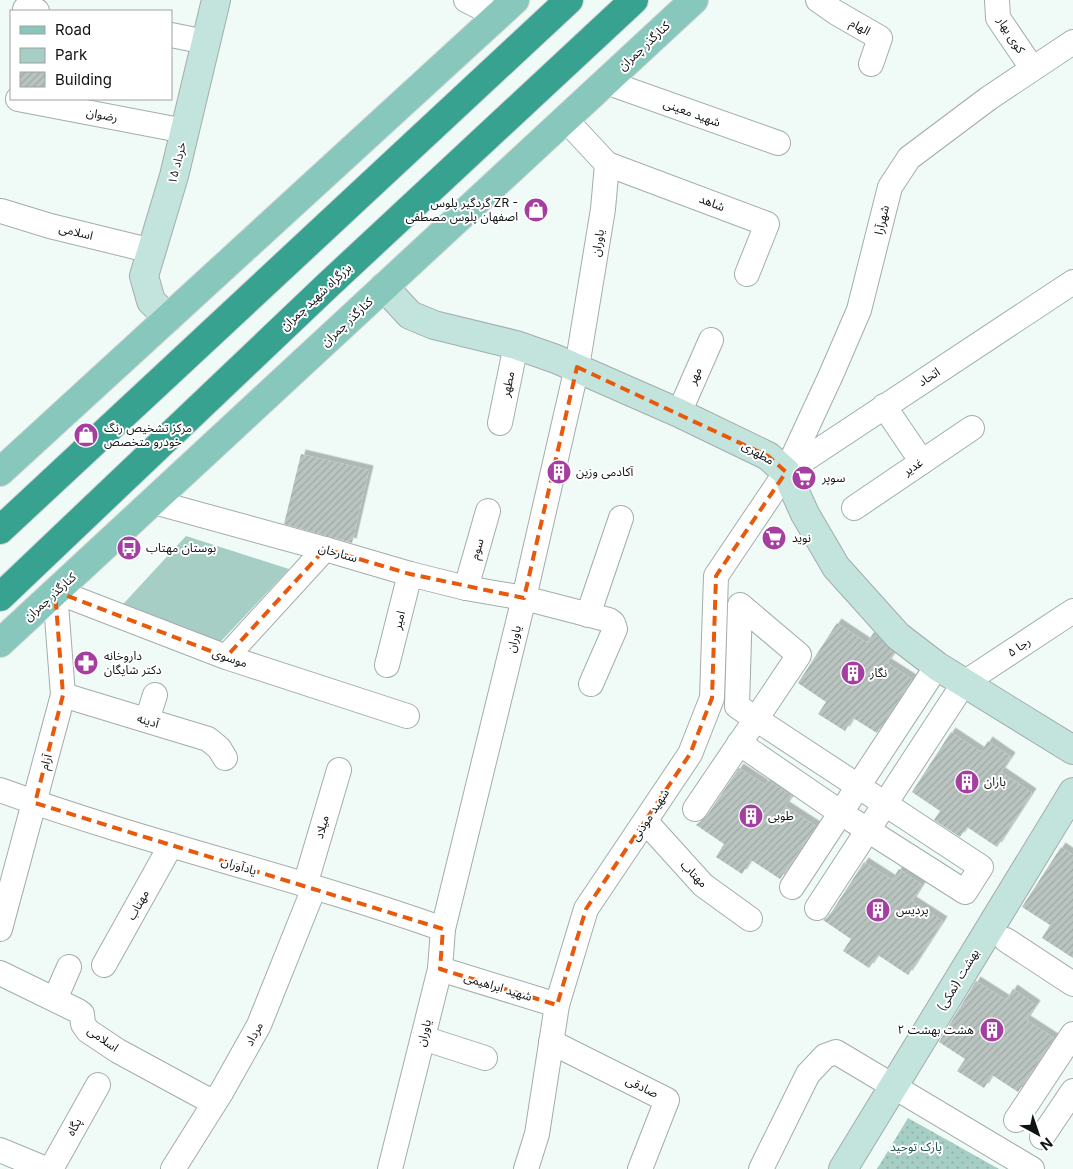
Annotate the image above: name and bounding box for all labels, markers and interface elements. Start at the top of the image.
legend [10,10,172,100]
street label: کوی بهار [994,13,1029,57]
street label: الهام [846,15,873,40]
street label: کنارگذر چمران [615,17,674,74]
text: Road [55,20,91,39]
text: Park [55,45,88,64]
text: Building [55,70,112,89]
street label: شهید معینی [662,95,723,130]
street label: رضوان [85,104,119,125]
street label: ۱۵ خرداد [164,140,189,185]
street label: شاهد [697,191,727,214]
place label: گردگیر پلوس ZR - اصفهان پلوس مصطفی [405,195,518,225]
shop icon: گردگیر پلوس ZR - اصفهان پلوس مصطفی [523,197,549,223]
street label: شهرآرا [871,204,892,236]
street label: اسلامی [58,220,95,243]
street label: یاوران [588,228,607,258]
street label: بزرگراه شهید چمران [277,260,355,334]
street label: کنارگذر چمران [318,293,377,350]
street label: اتحاد [915,364,943,389]
street label: مهر [684,365,705,388]
street label: مطهر [497,370,518,399]
place label: مرکز تشخیص رنگ خودرو متخصص [104,420,192,449]
shop icon: مرکز تشخیص رنگ خودرو متخصص [73,422,99,448]
street label: مطهری [739,437,777,468]
street label: غدیر [899,455,926,479]
building icon: آکادمی وزین [546,459,572,485]
place label: آکادمی وزین [576,464,634,479]
supermarket icon: سوپر [791,465,817,491]
place label: سوپر [821,470,845,486]
supermarket icon: نوید [761,525,787,551]
place label: نوید [792,530,811,545]
bus stop icon: بوستان مهتاب [116,535,142,561]
street label: سوم [466,537,489,562]
place label: بوستان مهتاب [146,540,216,555]
street label: ستارخان [317,540,359,565]
street label: کنارگذر چمران [20,569,80,625]
street label: امیر [389,609,408,632]
street label: یاوران [503,624,524,654]
street label: رجا ۵ [1004,633,1033,660]
street label: موسوی [211,645,250,671]
place label: داروخانه دکتر شایگان [104,648,162,677]
pharmacy icon: داروخانه دکتر شایگان [73,650,99,676]
building icon: نگار [840,660,866,686]
place label: نگار [869,665,887,680]
street label: آدینه [135,710,161,731]
street label: آرام [36,752,57,772]
building icon: باران [954,769,980,795]
place label: باران [984,774,1006,789]
street label: شهید موذنی [627,786,672,844]
building icon: طوبی [738,803,764,829]
place label: طوبی [768,808,794,823]
street label: میلاد [311,813,332,840]
street label: یادآوران [220,853,259,878]
street label: مهتاب [677,857,711,891]
street label: مهتاب [123,887,152,923]
building icon: پردیس [865,897,891,923]
place label: پردیس [896,902,929,918]
street label: بهشت (نمکی) [933,946,982,1014]
street label: شهید ابراهیمی [462,969,534,1004]
building icon: هشت بهشت ۲ [979,1017,1005,1043]
street label: یاوران [413,1018,434,1048]
street label: مرداد [241,1019,266,1048]
place label: هشت بهشت ۲ [898,1022,974,1037]
street label: اسلامی [85,1023,122,1055]
street label: صادقی [624,1072,661,1101]
north arrow [1013,1109,1063,1159]
street label: پگاه [63,1115,85,1139]
text: N [1037,1134,1056,1154]
park label: پارک توحید [890,1139,942,1155]

